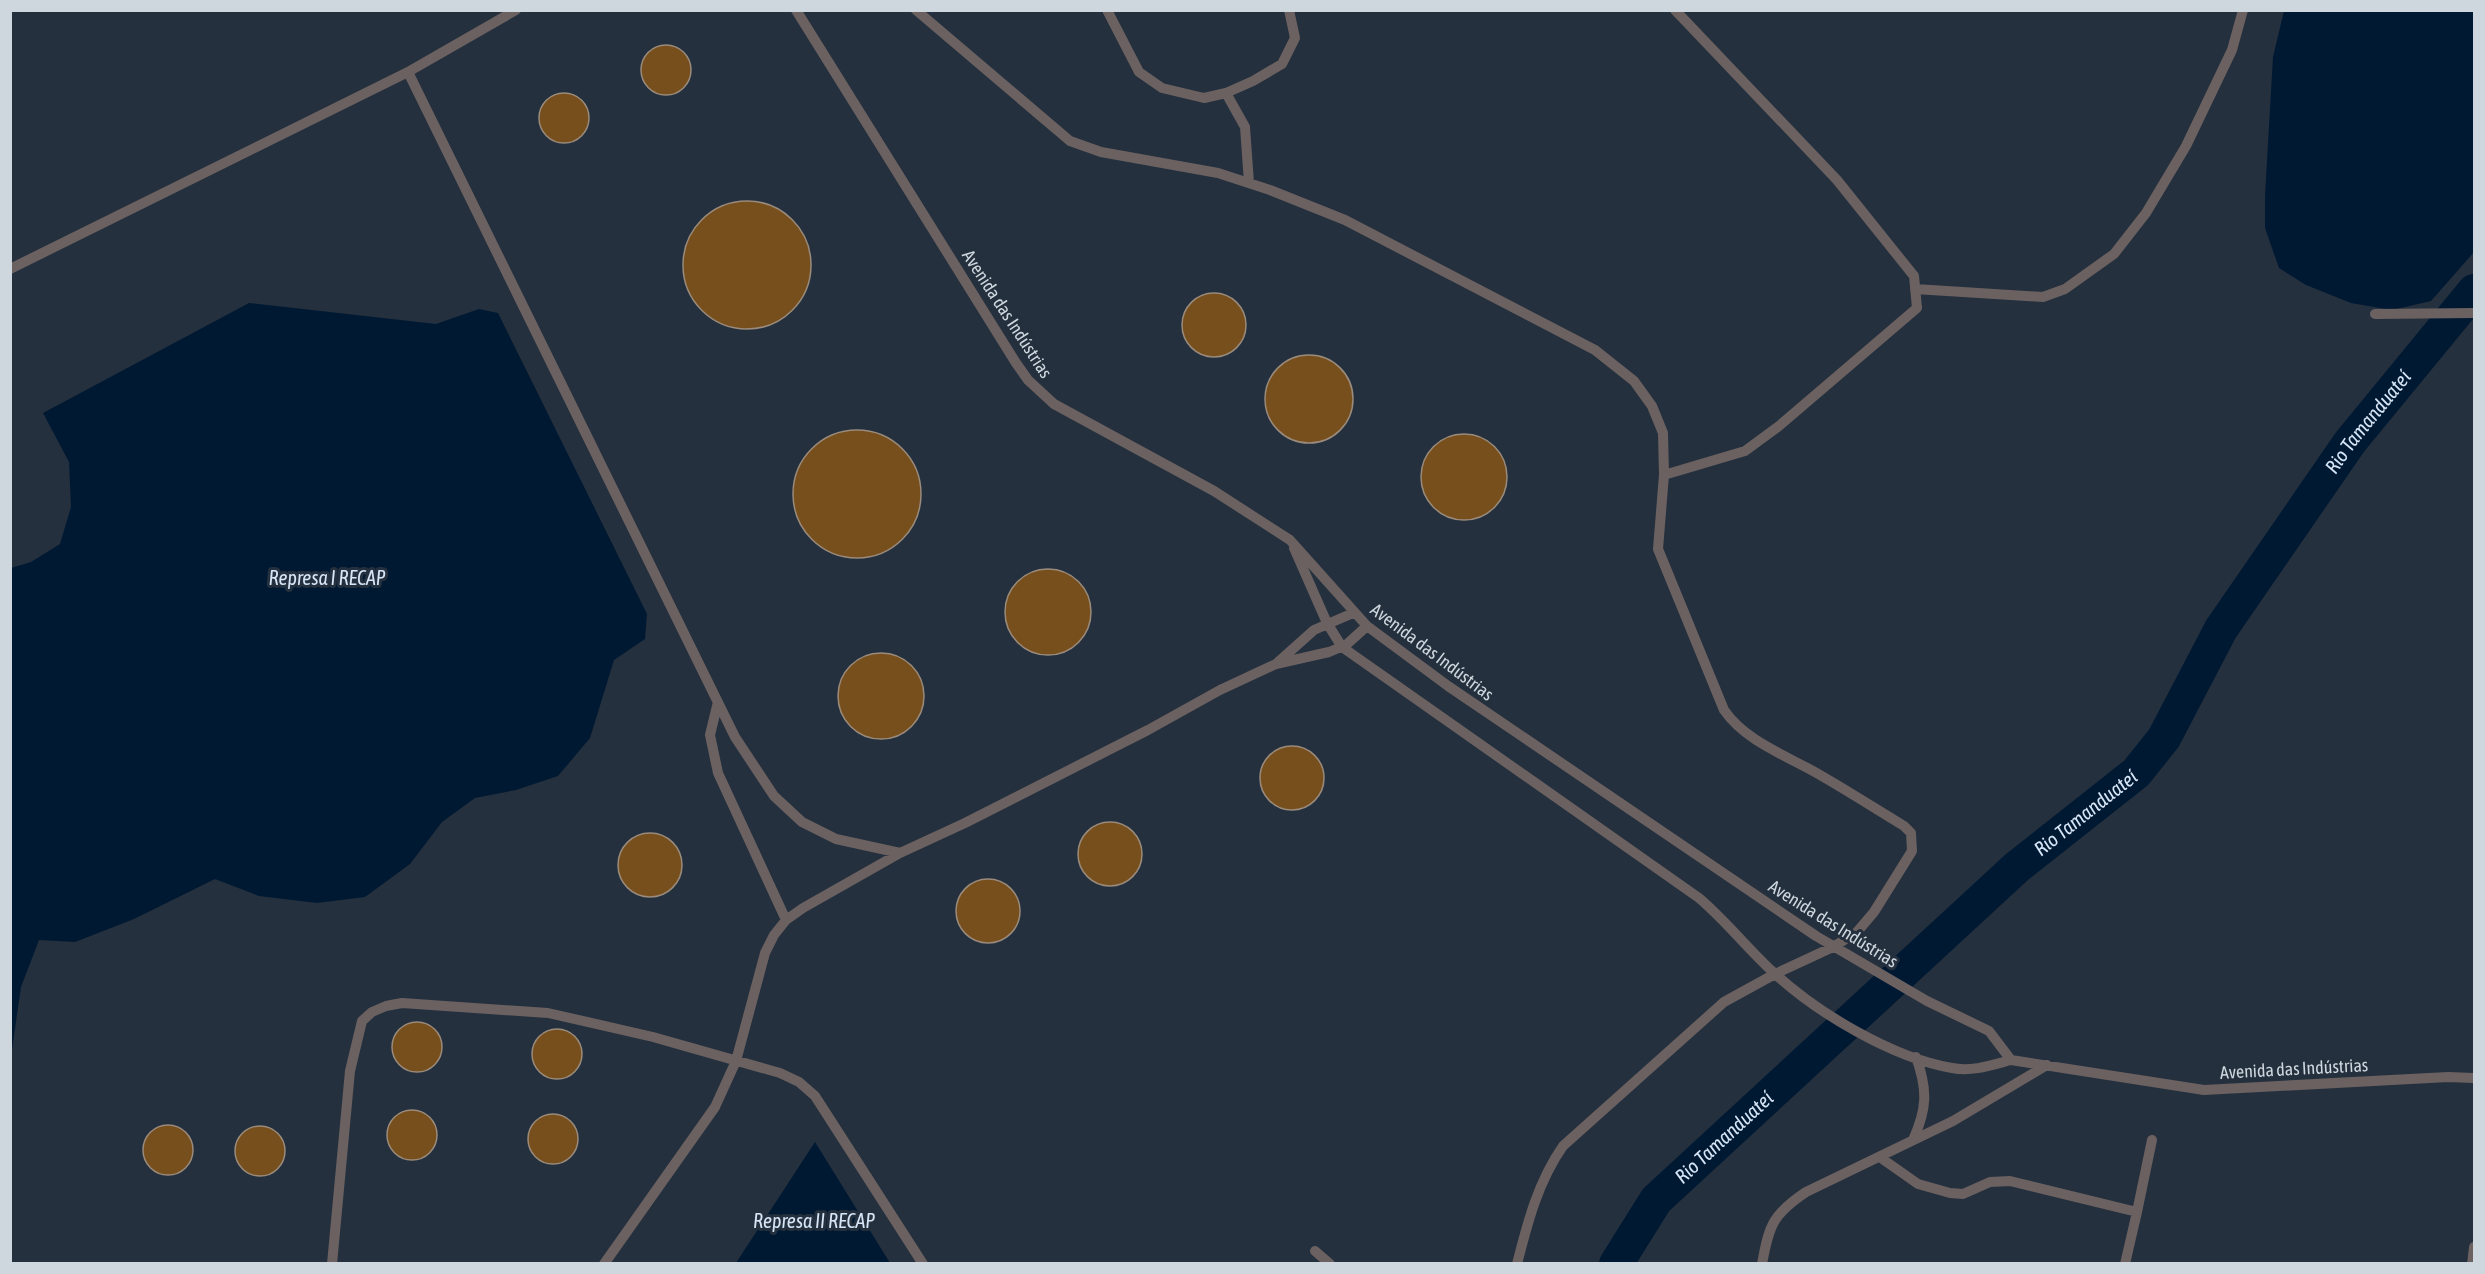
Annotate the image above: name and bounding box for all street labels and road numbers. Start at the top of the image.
street label: Avenida das Indústrias [958,246,1057,382]
street label: Avenida das Indústrias [1367,599,1498,705]
street label: Avenida das Indústrias [1765,875,1902,972]
street label: Avenida das Indústrias [2219,1054,2369,1083]

